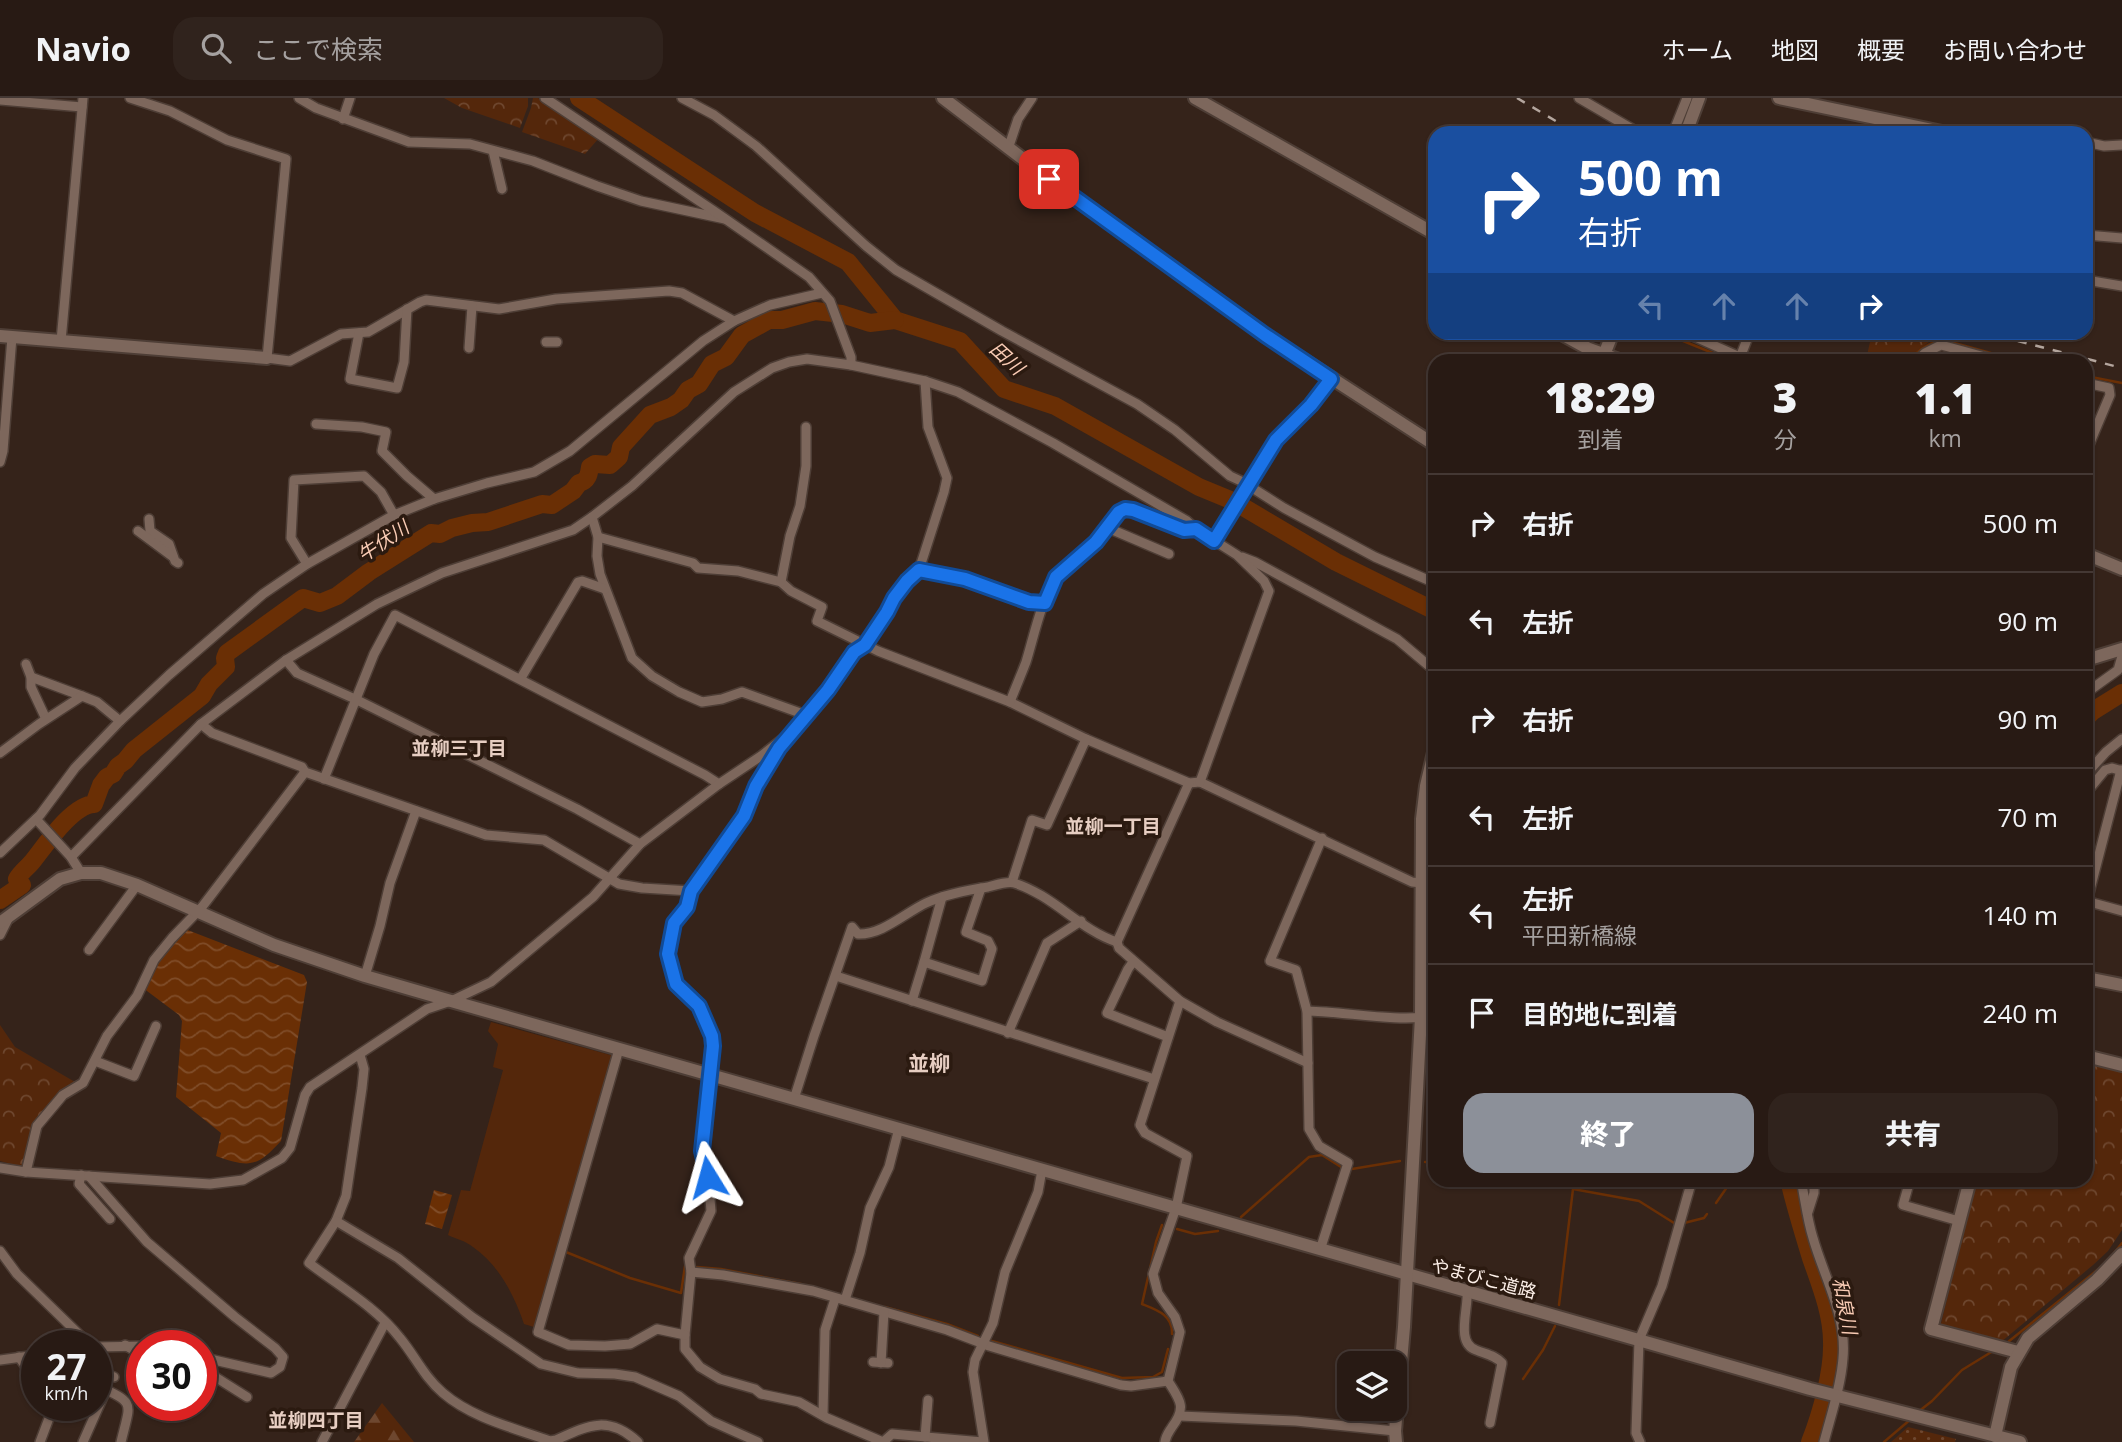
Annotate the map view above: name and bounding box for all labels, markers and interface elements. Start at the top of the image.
search box [173,17,663,80]
text: Navio [35,26,131,71]
icon: search [197,29,235,67]
text: ここで検索 [253,31,383,67]
text: ホーム [1662,33,1733,66]
text: 地図 [1771,33,1819,66]
text: 概要 [1857,33,1905,66]
text: お問い合わせ [1943,33,2087,66]
text: 500 m [1578,144,1723,210]
pin [1019,149,1079,209]
icon: right [1463,154,1554,245]
icon: arrive [1030,160,1068,198]
text: 右折 [1578,210,1642,253]
icon: left [1632,287,1670,325]
icon: ahead [1705,287,1743,325]
icon: ahead [1778,287,1816,325]
icon: right [1851,287,1889,325]
water label: 田川 [984,336,1031,382]
text: 18:29 [1545,368,1656,425]
text: 3 [1773,368,1797,425]
text: 1.1 [1915,369,1976,426]
text: km [1929,422,1962,454]
text: 到着 [1577,423,1623,455]
text: 分 [1774,423,1797,455]
icon: right [1463,504,1501,542]
text: 500 m [1983,505,2058,541]
text: 右折 [1522,506,1574,542]
water label: 牛伏川 [352,513,416,568]
icon: left [1463,602,1501,640]
text: 90 m [1997,603,2058,639]
text: 左折 [1522,604,1574,640]
icon: right [1463,700,1501,738]
text: 90 m [1997,701,2058,737]
text: 右折 [1522,702,1574,738]
district label: 並柳三丁目 [411,735,507,761]
icon: left [1463,798,1501,836]
text: 70 m [1997,799,2058,835]
text: 左折 [1522,800,1574,836]
district label: 並柳一丁目 [1065,813,1161,839]
text: 左折 [1522,881,1574,917]
icon: left [1463,896,1501,934]
text: 140 m [1983,897,2058,933]
text: 平田新橋線 [1522,919,1637,951]
icon: arrive [1463,994,1501,1032]
text: 240 m [1983,995,2058,1031]
text: 目的地に到着 [1522,996,1678,1032]
district label: 並柳 [908,1049,950,1077]
button: 終了 [1463,1093,1754,1173]
button: 共有 [1768,1093,2058,1173]
position arrow [671,1140,745,1214]
street label: やまびこ道路 [1429,1252,1539,1304]
water label: 和泉川 [1827,1276,1864,1338]
speed limit sign: 30 [126,1330,217,1421]
text: 27 [46,1343,87,1390]
map controls [1337,1351,1407,1421]
button: layers [1337,1351,1407,1421]
text: km/h [45,1381,88,1405]
district label: 並柳四丁目 [268,1407,364,1433]

